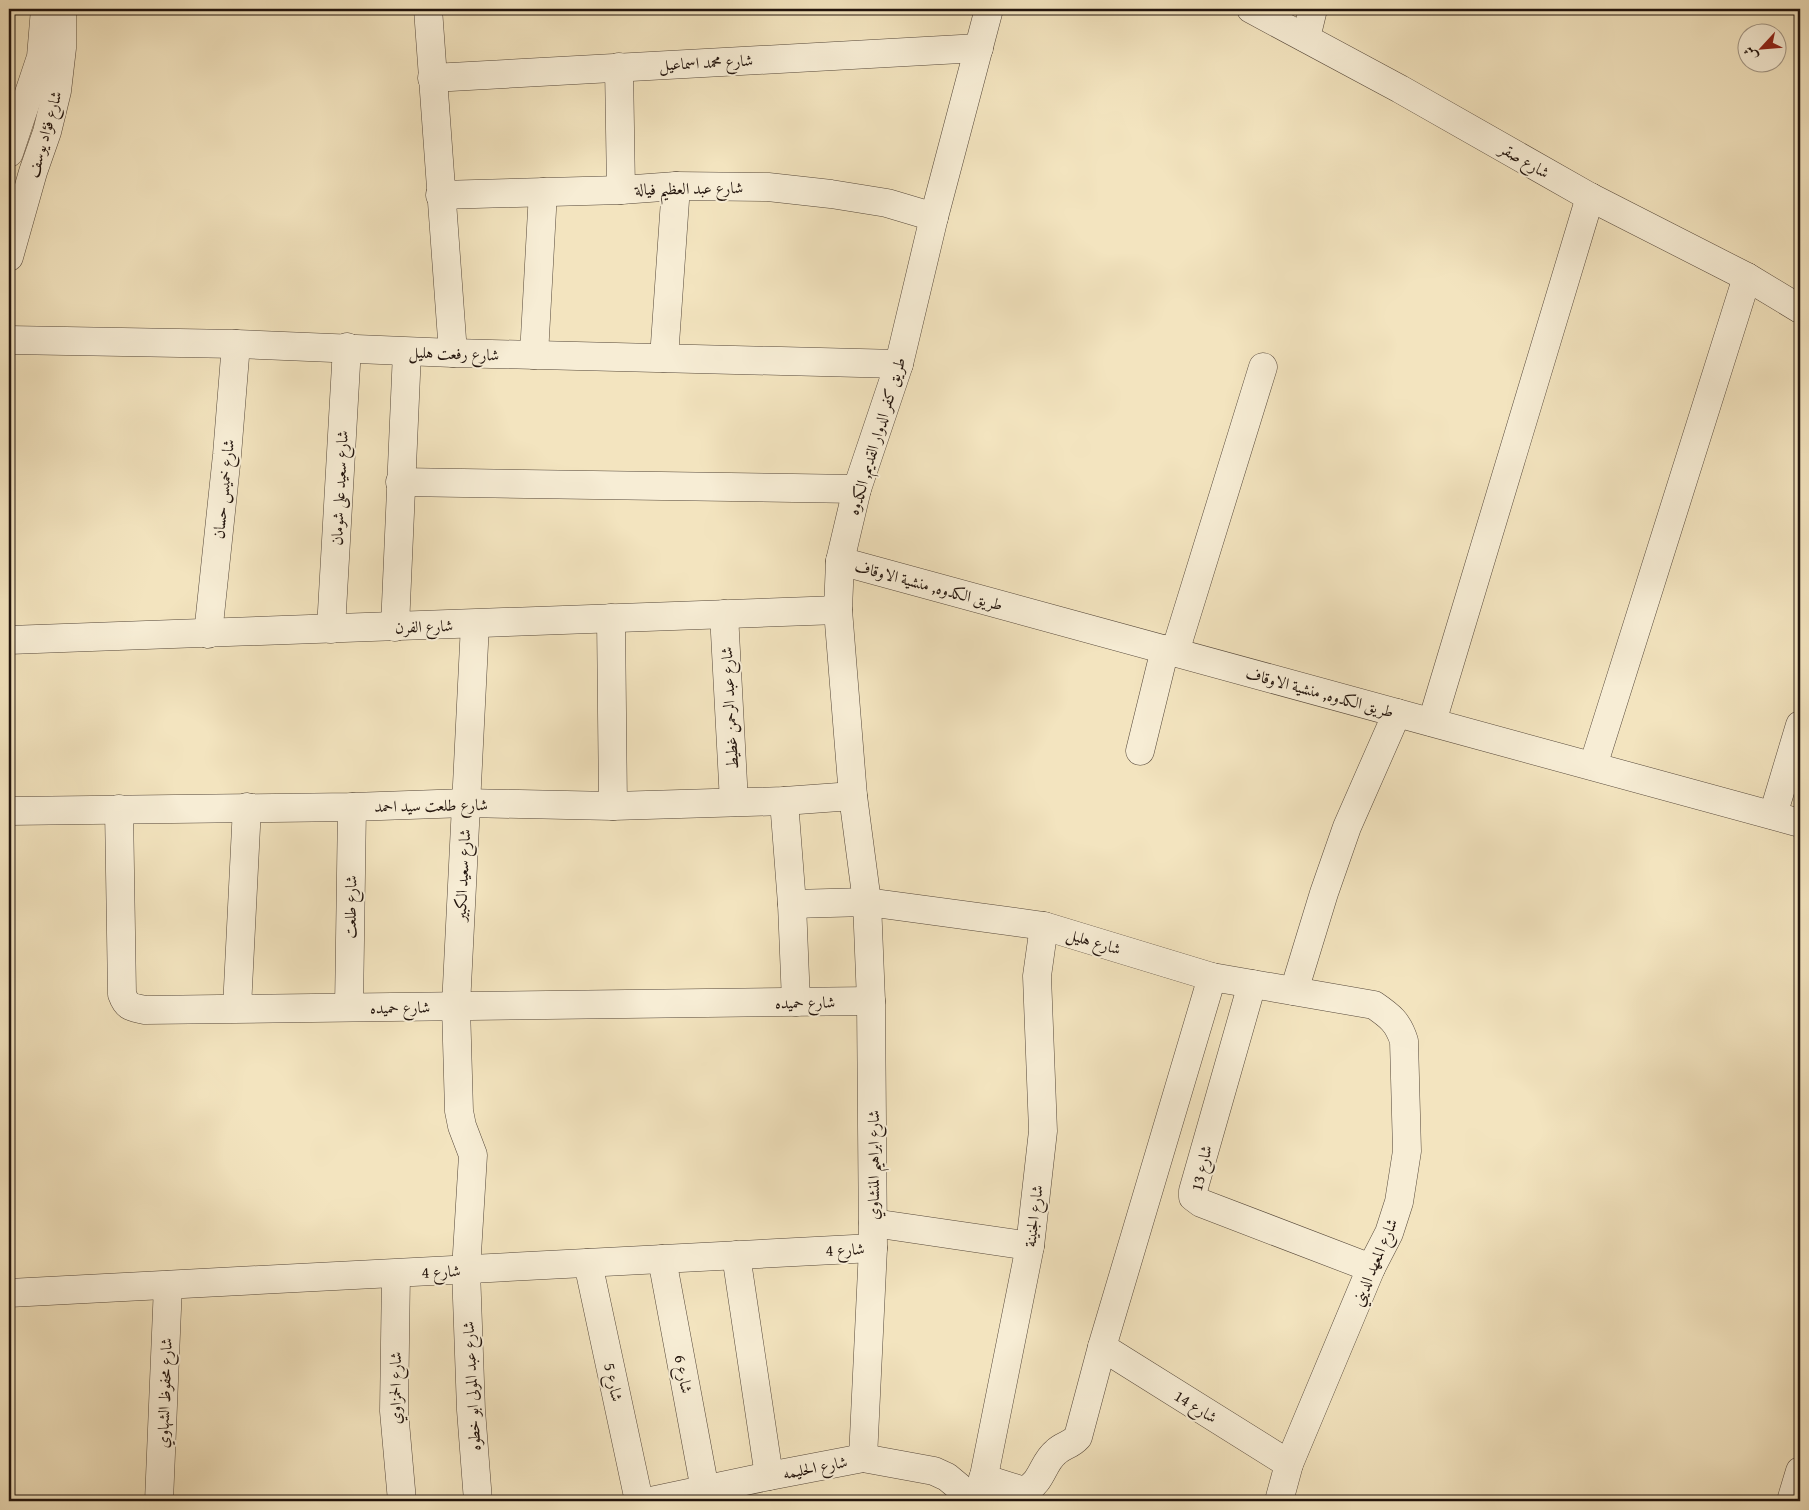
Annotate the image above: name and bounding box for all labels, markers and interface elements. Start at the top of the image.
north arrow [1736,22,1786,72]
text: ش [1738,43,1762,64]
street label: شارع محمد اسماعيل [658,48,754,78]
street label: شارع فؤاد يوسف [20,88,70,181]
street label: شارع صقر [1493,135,1554,186]
street label: شارع عبد العظيم فيالة [634,175,743,206]
street label: شارع رفعت هليل [408,339,500,369]
street label: طريق كفر الدوار القديم, الكدوه [841,354,914,519]
street label: شارع سعيد على شومان [324,430,356,546]
street label: شارع خميس حسان [206,438,242,540]
street label: طريق الكدوه, منشية الاوقاف [852,554,1006,616]
street label: شارع الفرن [394,613,454,641]
street label: شارع عبد الرحمن غطيط [714,646,746,770]
street label: طريق الكدوه, منشية الاوقاف [1243,661,1397,723]
street label: شارع طلعت سيد احمد [374,792,488,820]
street label: شارع سعيد الكبير [447,828,478,924]
street label: شارع طلعت [337,875,365,939]
street label: شارع هليل [1063,921,1124,963]
street label: شارع حميده [775,989,835,1017]
street label: شارع حميده [370,994,430,1022]
street label: شارع ابراهيم المنشاوي [861,1110,890,1220]
street label: شارع 13 [1184,1143,1220,1194]
street label: شارع الجنينة [1017,1183,1051,1249]
street label: شارع المعهد الديني [1345,1214,1406,1311]
street label: شارع 4 [825,1236,865,1264]
street label: شارع 4 [421,1258,461,1286]
street label: شارع عبد المولى ابو خطوه [456,1320,488,1451]
street label: شارع محفوظ الشهاوي [150,1337,180,1449]
street label: شارع الحمزاوي [383,1352,409,1424]
street label: شارع 6 [667,1353,700,1396]
street label: شارع 5 [596,1360,630,1404]
street label: شارع 14 [1169,1383,1222,1430]
street label: شارع الحليمه [781,1449,850,1487]

